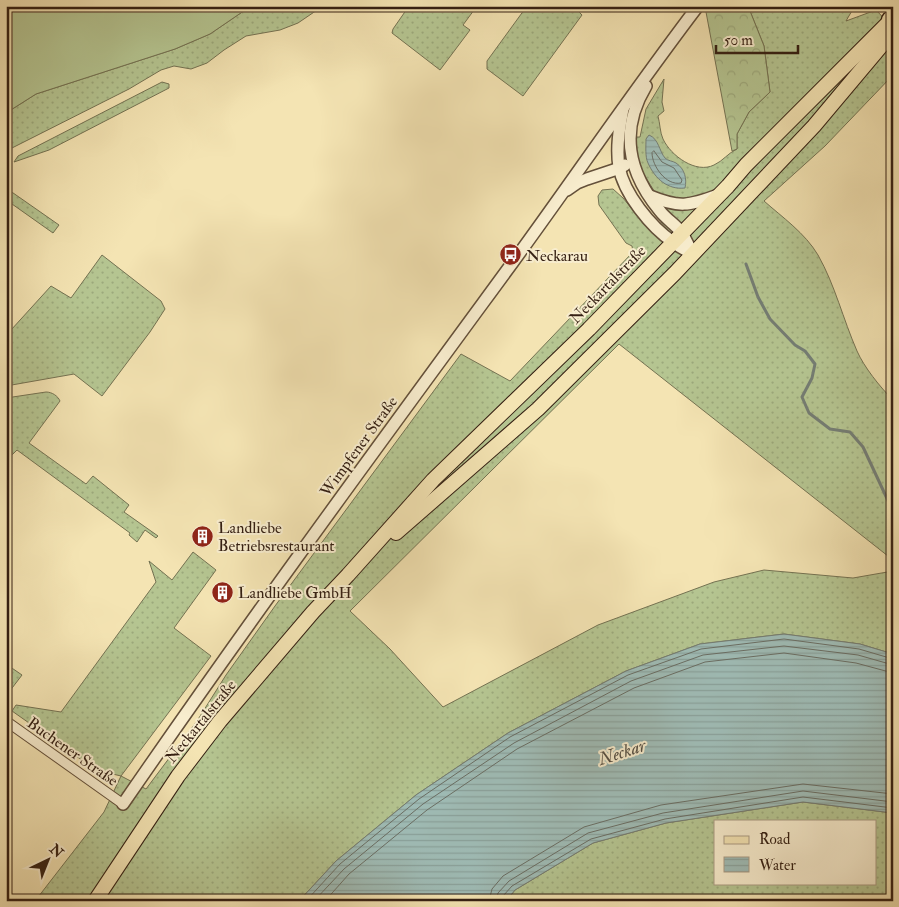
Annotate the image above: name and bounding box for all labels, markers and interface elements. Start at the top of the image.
scale bar [716,22,799,54]
text: 50 m [724,31,753,50]
street label: Neckartalstraße [565,241,650,328]
bus stop icon: Neckarau [498,243,522,267]
place label: Neckarau [526,246,588,266]
street label: Wimpfener Straße [315,392,403,502]
place label: Landliebe Betriebsrestaurant [218,518,335,556]
building icon: Landliebe Betriebsrestaurant [190,524,214,548]
building icon: Landliebe GmbH [210,580,234,604]
place label: Landliebe GmbH [238,583,352,603]
street label: Neckartalstraße [161,676,241,767]
street label: Buchener Straße [23,713,122,791]
water label: Neckar [595,734,650,771]
legend [714,820,876,884]
text: Road [759,830,791,849]
north arrow [22,834,72,884]
text: N [45,840,67,862]
text: Water [758,856,796,875]

